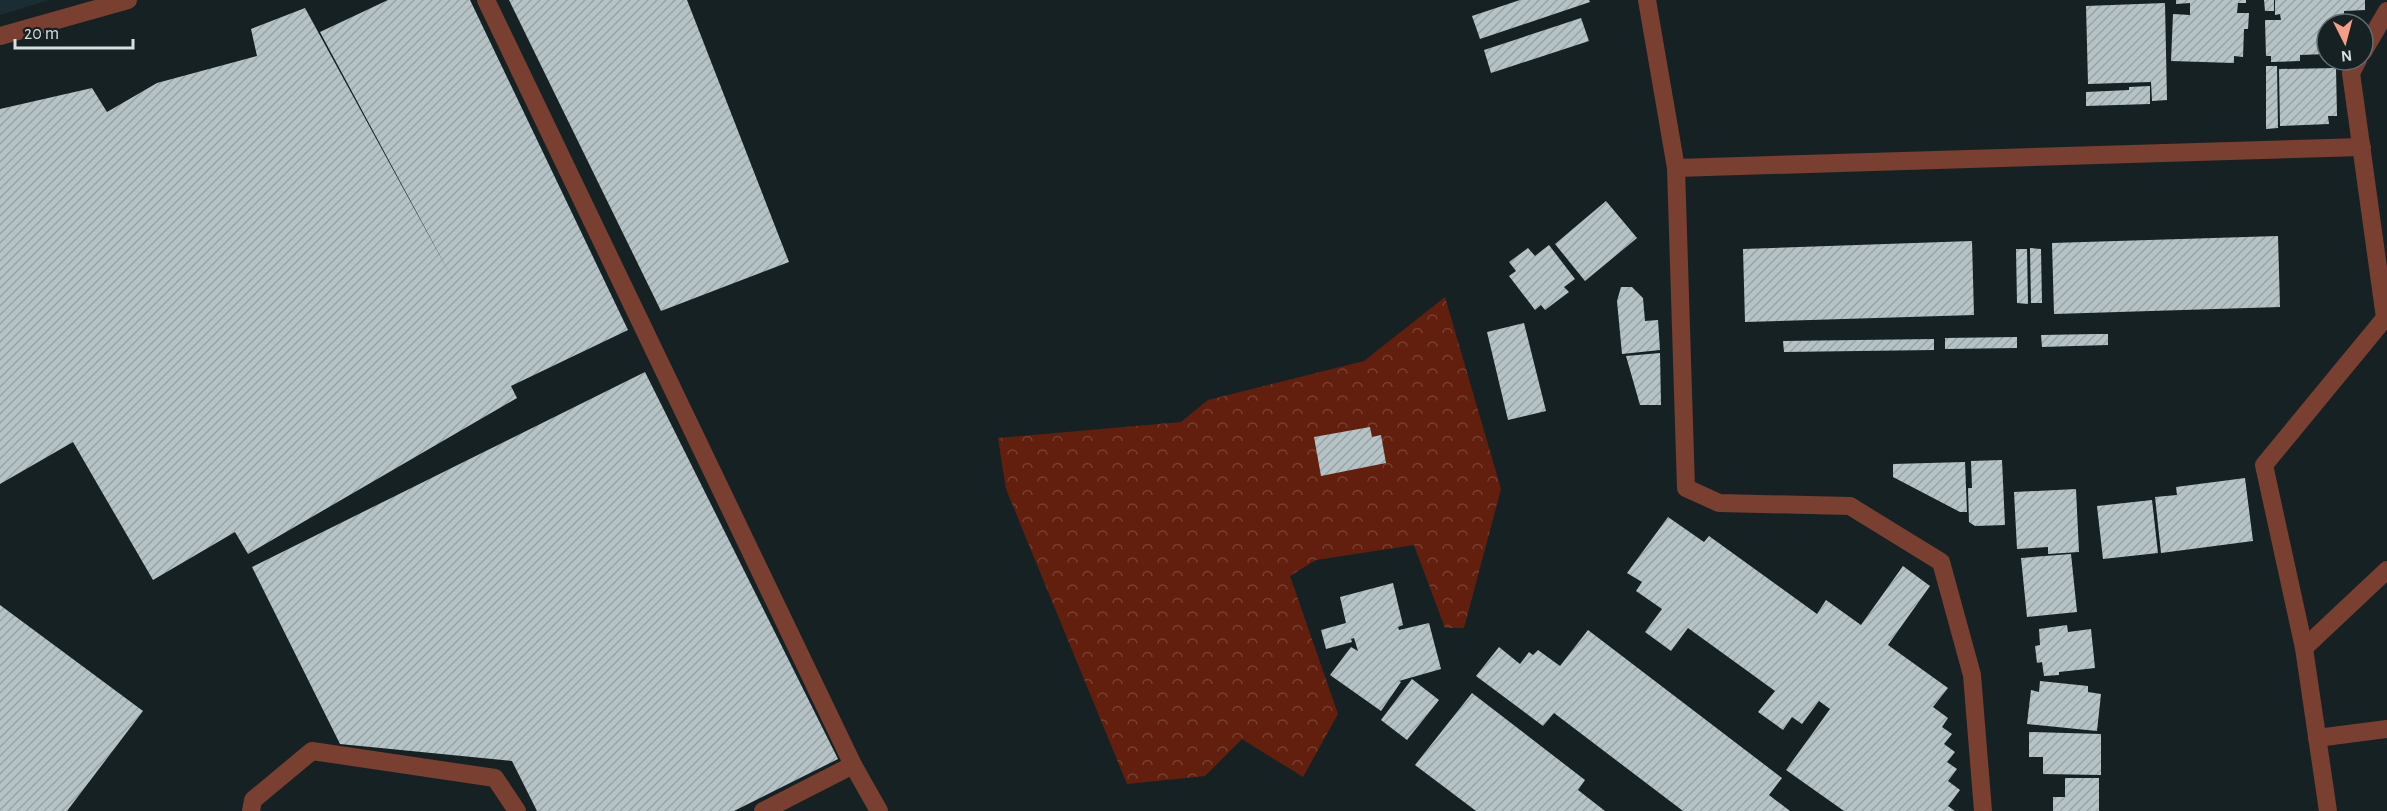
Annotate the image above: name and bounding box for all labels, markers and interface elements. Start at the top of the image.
scale bar [15,12,134,50]
north arrow [2315,12,2375,72]
text: 20 m [24,25,59,43]
text: N [2340,47,2353,64]

